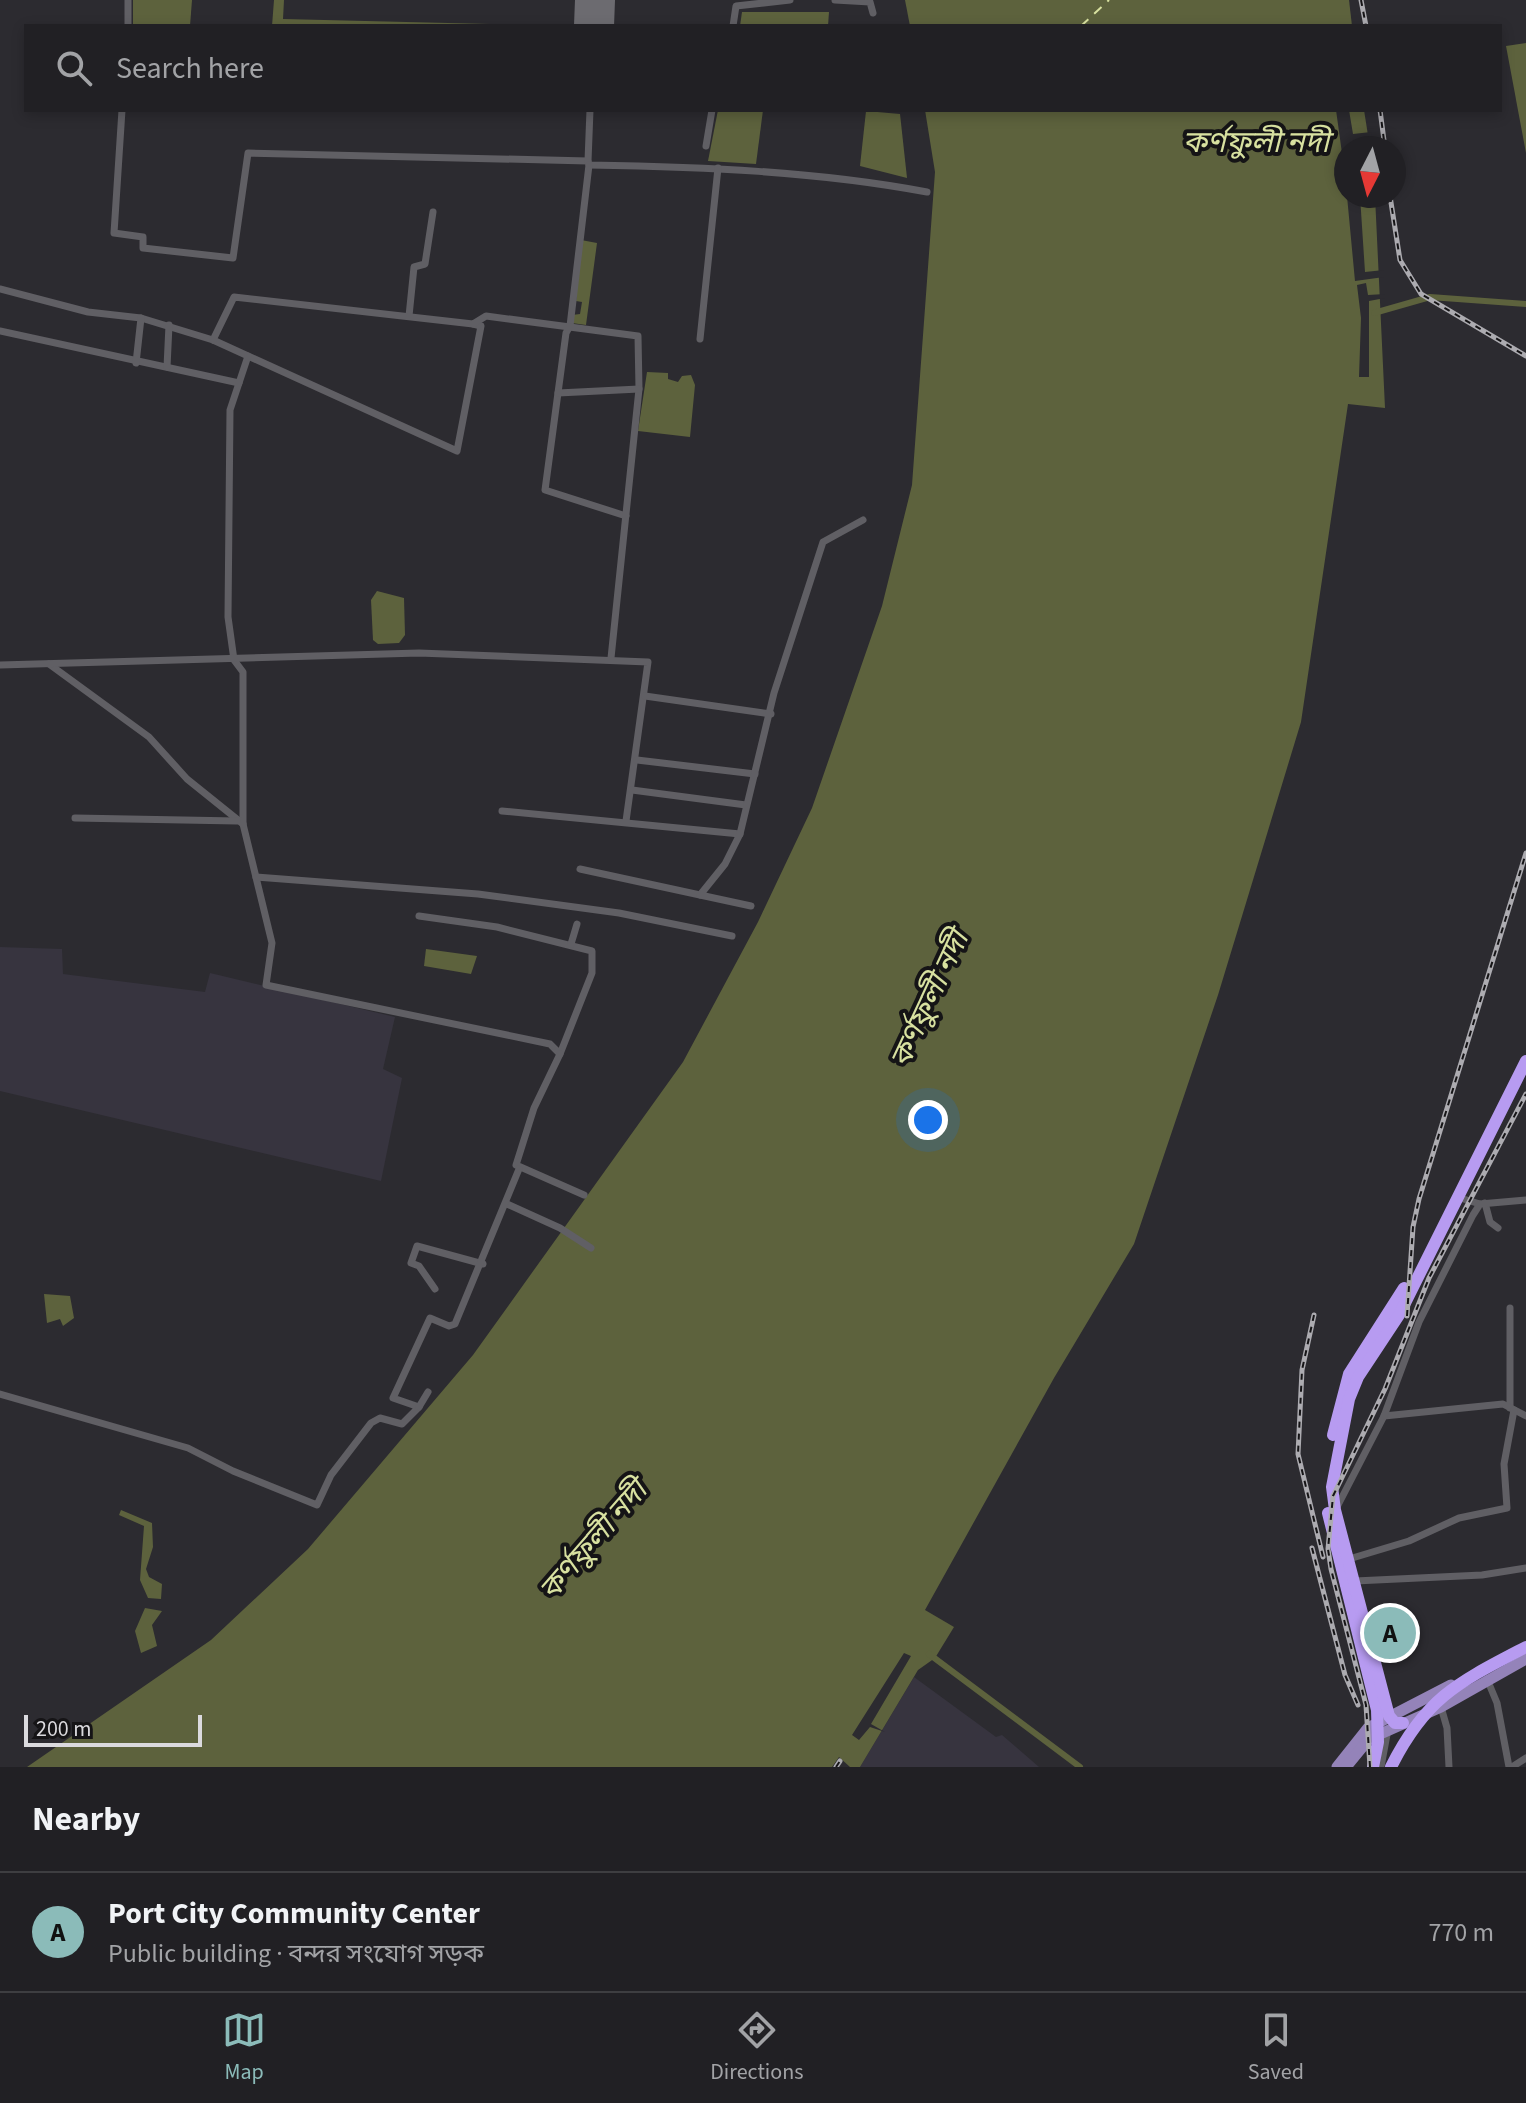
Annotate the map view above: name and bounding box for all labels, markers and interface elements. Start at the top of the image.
search box [24,24,1502,112]
icon: search [52,46,96,90]
text: Search here [116,47,264,90]
water label: কর্ণফুলী নদী [1183,121,1334,164]
north arrow [1334,136,1406,208]
water label: কর্ণফুলী নদী [879,919,982,1075]
your location [908,1100,948,1140]
water label: কর্ণফুলী নদী [529,1467,661,1610]
pin: A [1364,1603,1416,1663]
scale bar [24,1711,202,1747]
text: 200 m [36,1713,91,1745]
text: Nearby [32,1795,140,1844]
text: Port City Community Center [108,1892,480,1935]
text: A [51,1914,65,1951]
text: 770 m [1428,1914,1494,1951]
text: Public building · বন্দর সংযোগ সড়ক [108,1935,484,1972]
tab: Map [222,2008,266,2088]
tab: Directions [710,2008,803,2088]
tab: Saved [1248,2008,1304,2088]

